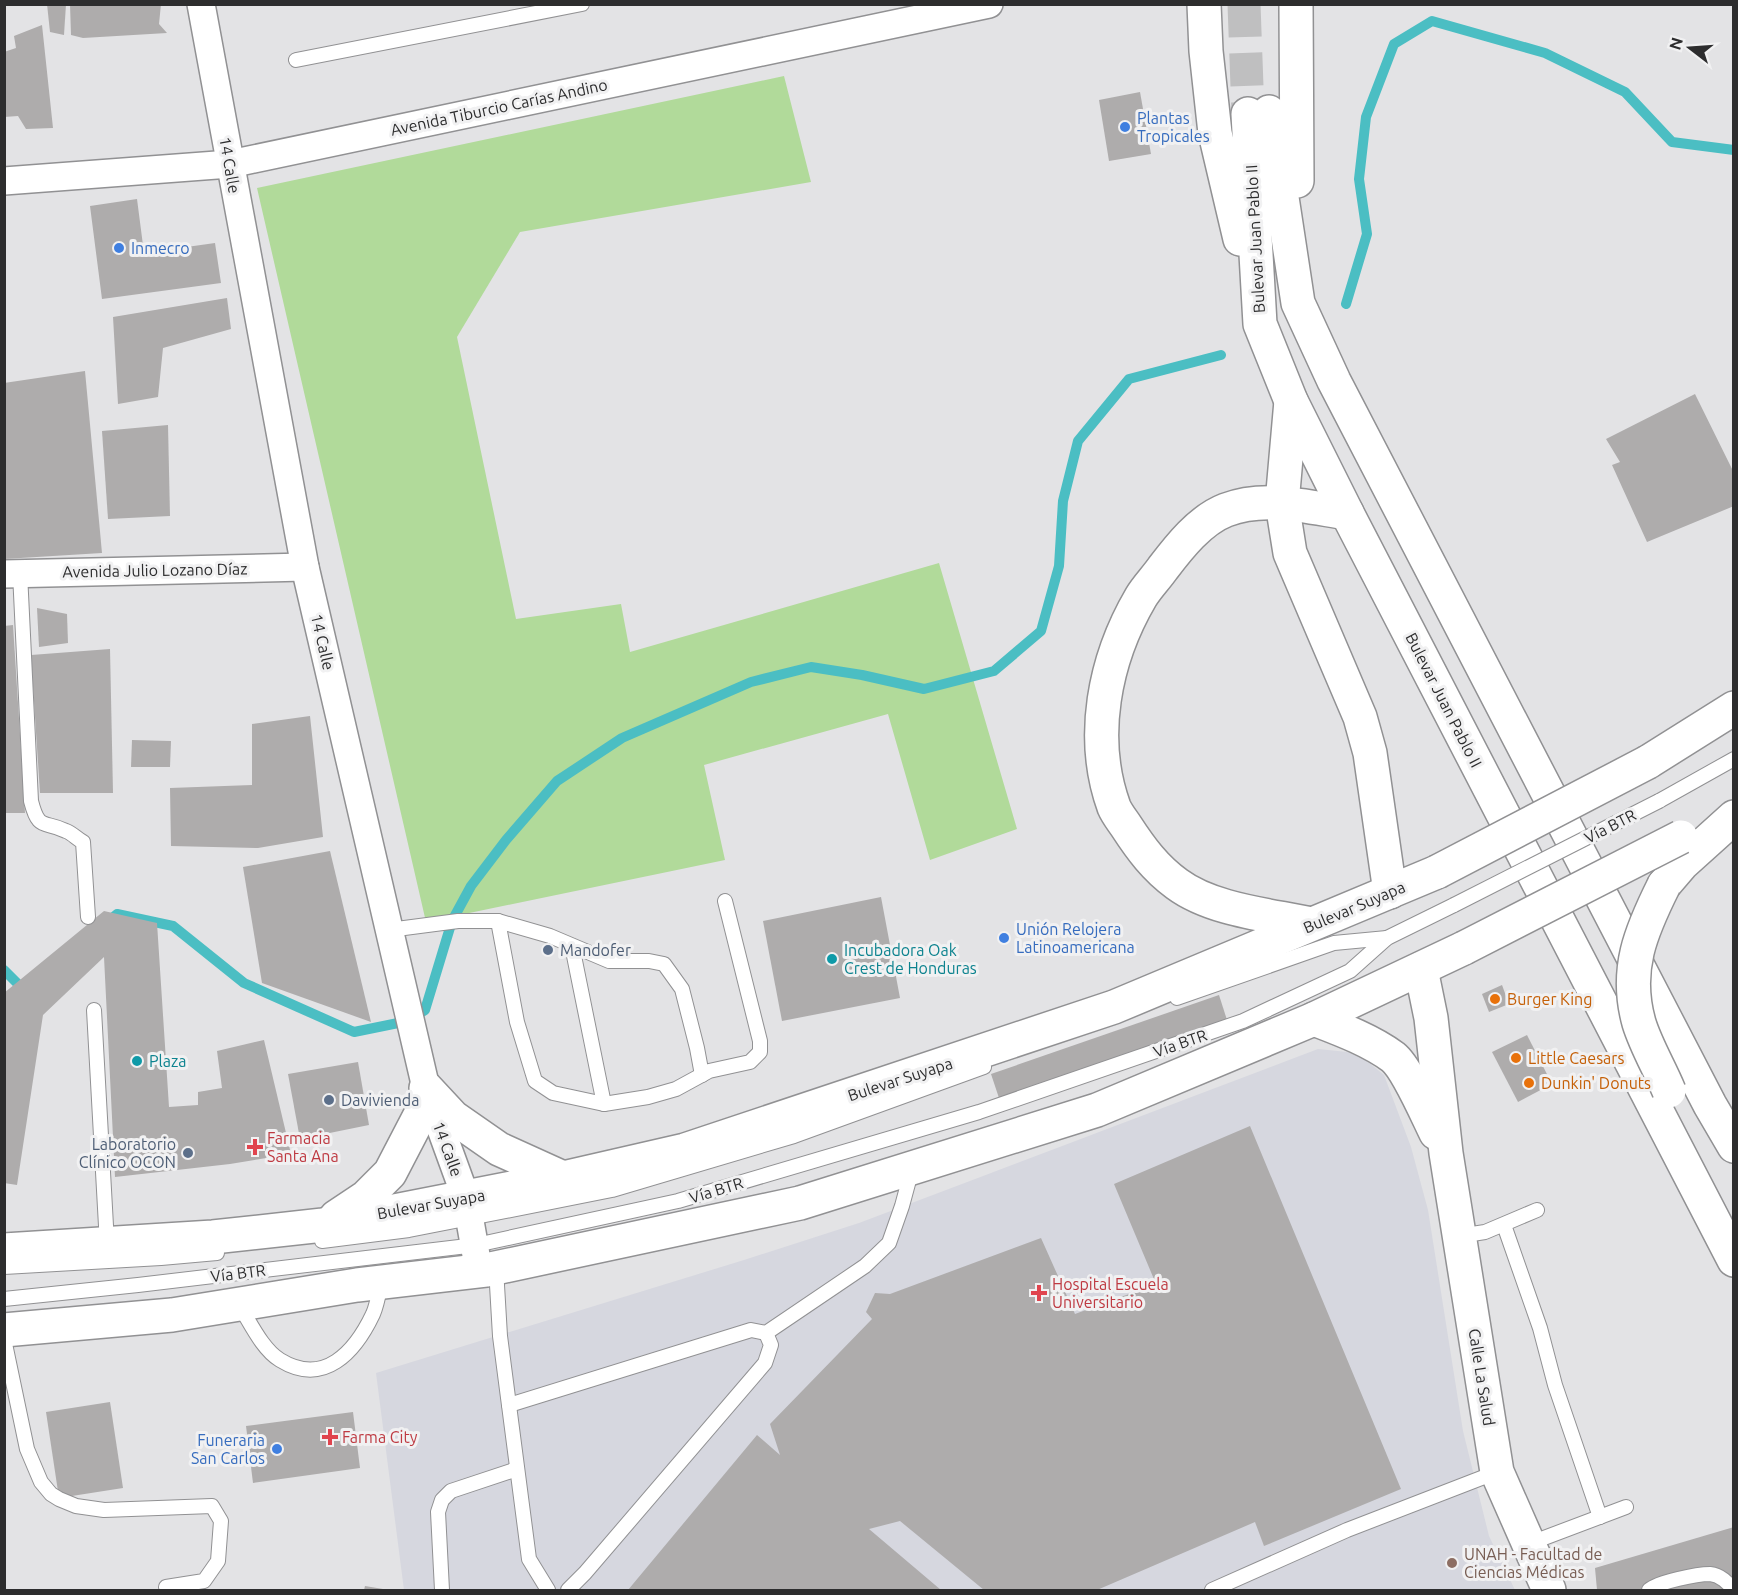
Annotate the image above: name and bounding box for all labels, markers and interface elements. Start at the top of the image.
north arrow [1660,18,1720,78]
text: N [1665,35,1686,52]
street label: Avenida Tiburcio Carías Andino [389,75,609,139]
place label: Plantas Tropicales [1137,109,1210,145]
marker: Plantas Tropicales [1118,120,1132,134]
street label: 14 Calle [216,135,244,195]
street label: Bulevar Juan Pablo II [1242,164,1268,314]
place label: Inmecro [131,239,190,257]
marker: Inmecro [112,241,126,255]
street label: Avenida Julio Lozano Díaz [62,559,248,581]
street label: 14 Calle [308,612,338,672]
street label: Bulevar Juan Pablo II [1402,630,1486,770]
street label: Vía BTR [1581,805,1639,847]
street label: Bulevar Suyapa [1300,877,1408,937]
place label: Unión Relojera Latinoamericana [1016,920,1135,956]
marker: Unión Relojera Latinoamericana [997,931,1011,945]
place label: Mandofer [560,941,631,959]
place label: Incubadora Oak Crest de Honduras [844,941,977,977]
marker: Mandofer [541,943,555,957]
marker: Incubadora Oak Crest de Honduras [825,952,839,966]
place label: Burger King [1507,990,1592,1008]
marker: Burger King [1488,992,1502,1006]
street label: Vía BTR [1151,1025,1209,1061]
place label: Little Caesars [1528,1049,1624,1067]
marker: Little Caesars [1509,1051,1523,1065]
place label: Plaza [149,1052,187,1070]
marker: Plaza [130,1054,144,1068]
street label: Bulevar Suyapa [845,1054,955,1104]
place label: Dunkin' Donuts [1541,1074,1651,1092]
marker: Dunkin' Donuts [1522,1076,1536,1090]
place label: Davivienda [341,1091,419,1109]
marker: Davivienda [322,1093,336,1107]
street label: 14 Calle [430,1119,466,1179]
place label: Farmacia Santa Ana [267,1129,339,1165]
place label: Laboratorio Clínico OCON [79,1135,176,1171]
marker: Farmacia Santa Ana [248,1140,262,1154]
marker: Laboratorio Clínico OCON [181,1146,195,1160]
street label: Vía BTR [687,1173,745,1207]
street label: Bulevar Suyapa [376,1186,486,1222]
street label: Vía BTR [209,1261,267,1285]
place label: Hospital Escuela Universitario [1052,1275,1169,1311]
marker: Hospital Escuela Universitario [1030,1284,1048,1302]
street label: Calle La Salud [1465,1327,1499,1427]
place label: Farma City [342,1428,418,1446]
marker: Farma City [323,1430,337,1444]
place label: Funeraria San Carlos [191,1431,265,1467]
marker: Funeraria San Carlos [270,1442,284,1456]
place label: UNAH - Facultad de Ciencias Médicas [1464,1545,1602,1581]
marker: UNAH - Facultad de Ciencias Médicas [1445,1556,1459,1570]

